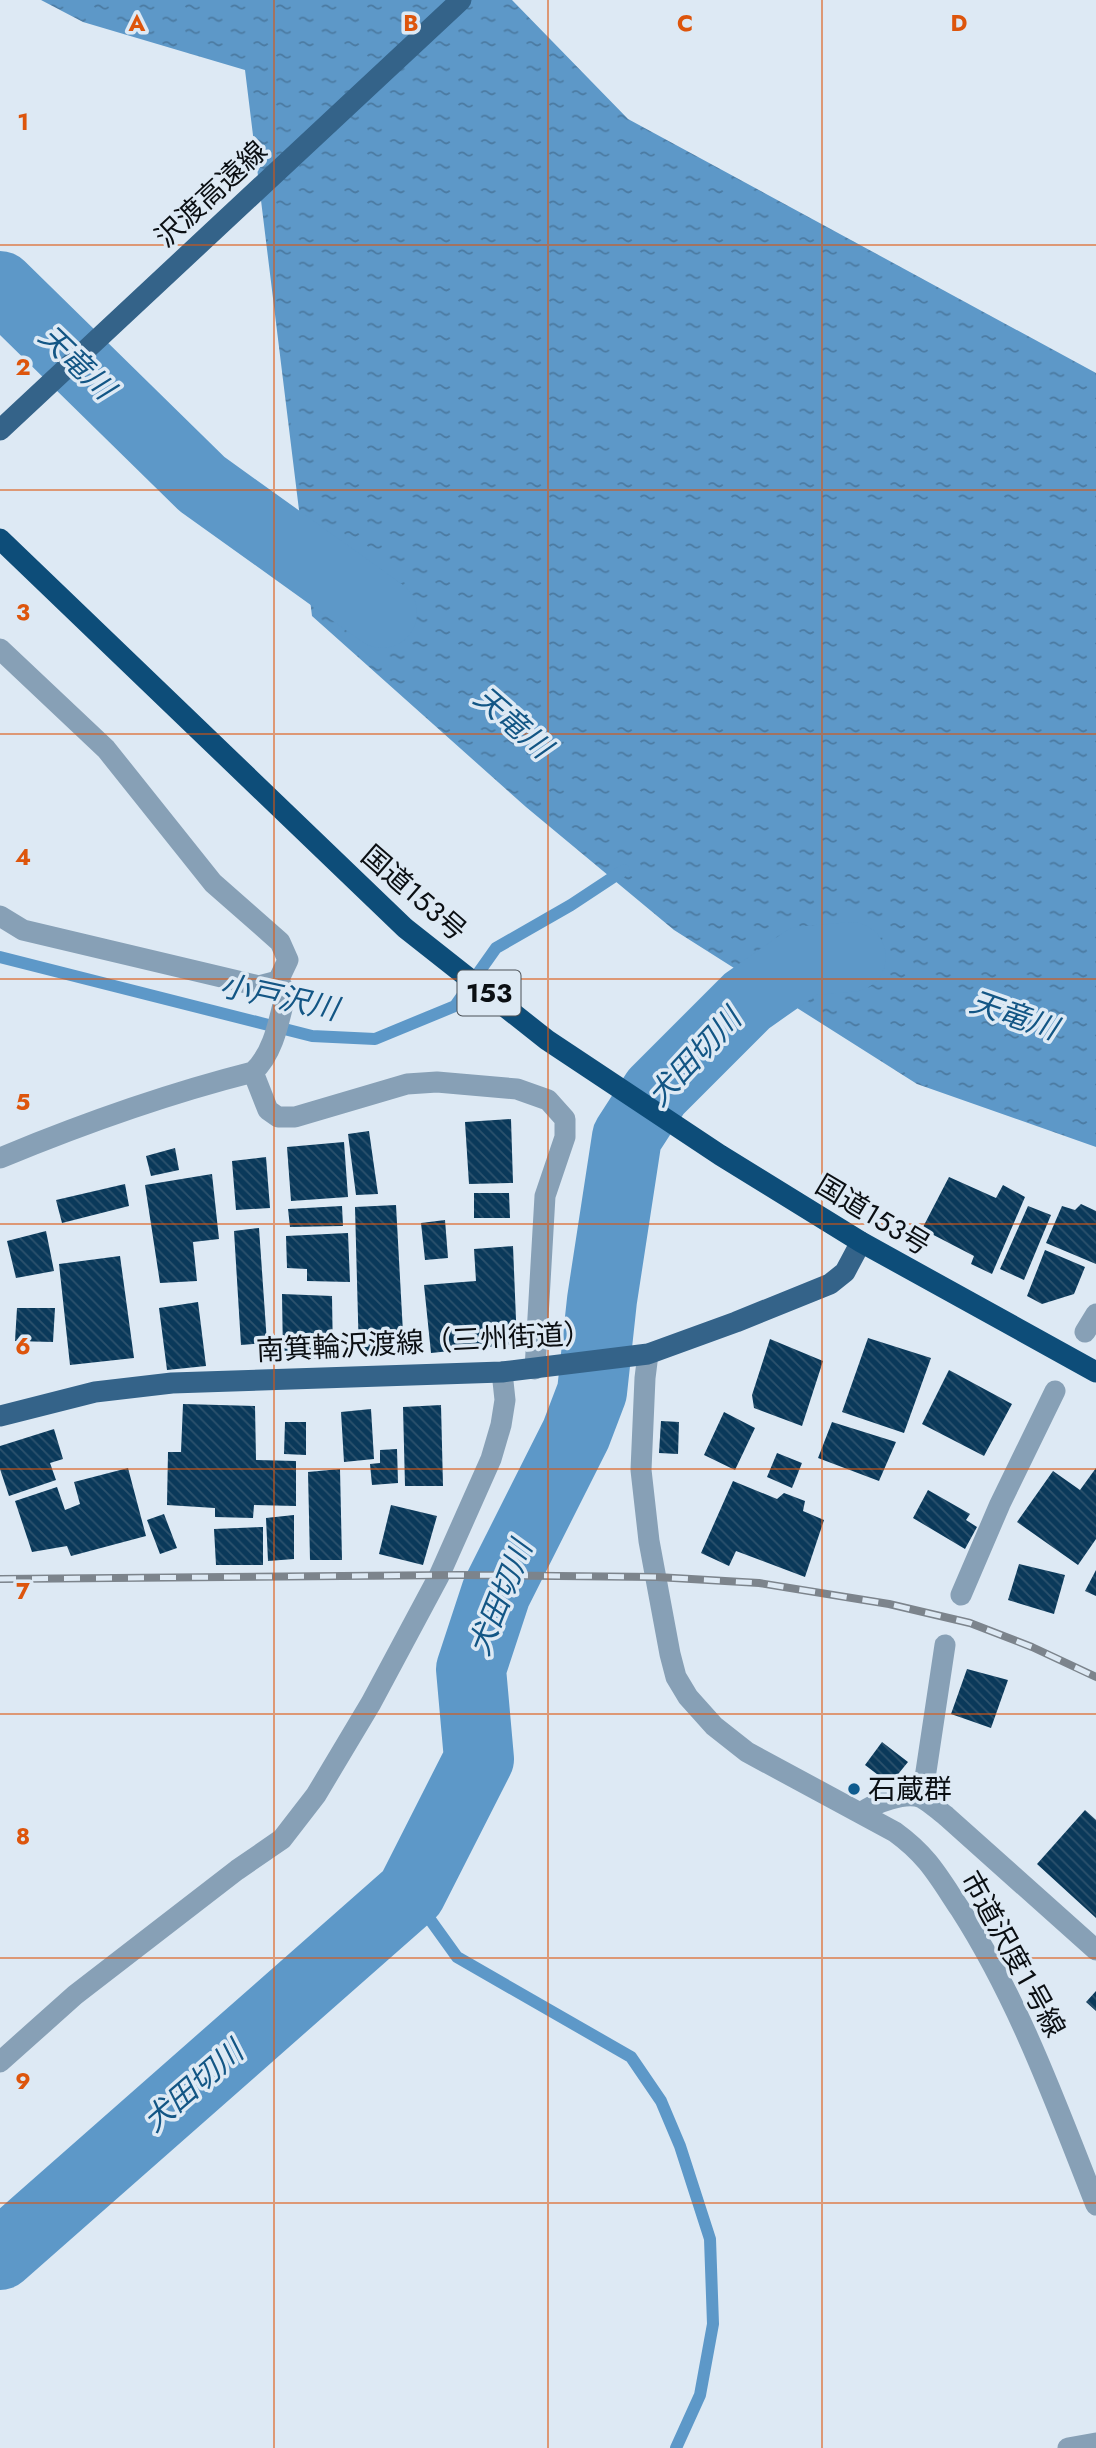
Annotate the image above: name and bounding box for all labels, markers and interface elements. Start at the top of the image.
text: A [128,6,146,40]
text: B [403,6,419,40]
text: C [677,6,693,40]
text: D [951,6,968,40]
text: 1 [17,105,29,139]
street label: 沢渡高遠線 [146,131,276,257]
water label: 天竜川 [30,315,126,411]
text: 2 [15,350,31,384]
text: 3 [16,595,30,629]
water label: 天竜川 [465,676,563,770]
street label: 国道153号 [352,836,476,950]
text: 4 [15,840,31,874]
water label: 小戸沢川 [216,963,345,1031]
road number: 153 [458,970,520,1016]
water label: 天竜川 [964,980,1066,1051]
water label: 犬田切川 [637,996,753,1116]
text: 5 [16,1085,30,1119]
street label: 国道153号 [808,1165,938,1265]
street label: 南箕輪沢渡線（三州街道） [255,1313,593,1371]
text: 6 [15,1329,31,1363]
water label: 犬田切川 [458,1532,544,1662]
text: 7 [16,1574,30,1608]
place label: 石蔵群 [868,1769,952,1810]
marker: 石蔵群 [846,1781,862,1797]
text: 8 [16,1819,30,1853]
street label: 市道沢度１号線 [950,1863,1076,2045]
water label: 犬田切川 [134,2028,255,2142]
text: 9 [15,2064,31,2098]

